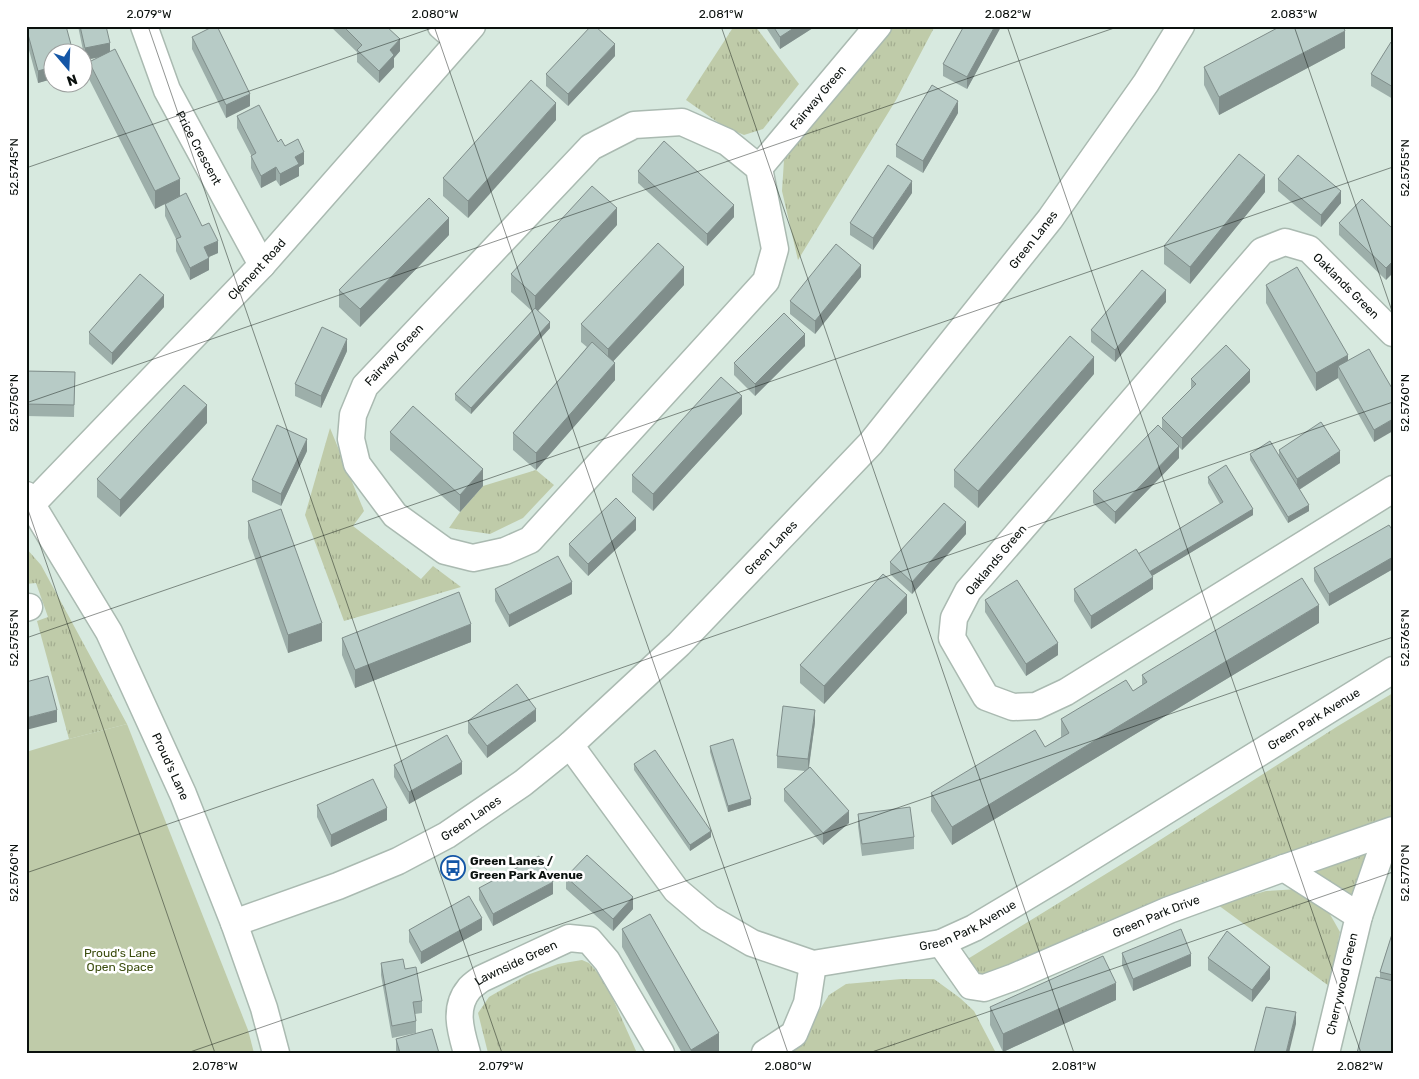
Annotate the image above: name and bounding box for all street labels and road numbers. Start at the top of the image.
street label: Fairway Green [787,63,849,132]
street label: Price Crescent [173,109,224,188]
street label: Green Lanes [1006,208,1060,272]
street label: Clement Road [225,236,289,303]
street label: Oaklands Green [1310,250,1382,322]
street label: Fairway Green [362,321,426,389]
street label: Green Lanes [742,518,800,578]
street label: Oaklands Green [963,522,1029,598]
street label: Green Park Avenue [1265,685,1363,753]
street label: Proud's Lane [149,731,192,802]
street label: Green Lanes [439,793,504,844]
street label: Green Park Drive [1110,892,1202,941]
street label: Green Park Avenue [918,897,1019,953]
street label: Cherrywood Green [1323,932,1361,1036]
street label: Lawnside Green [472,938,559,988]

